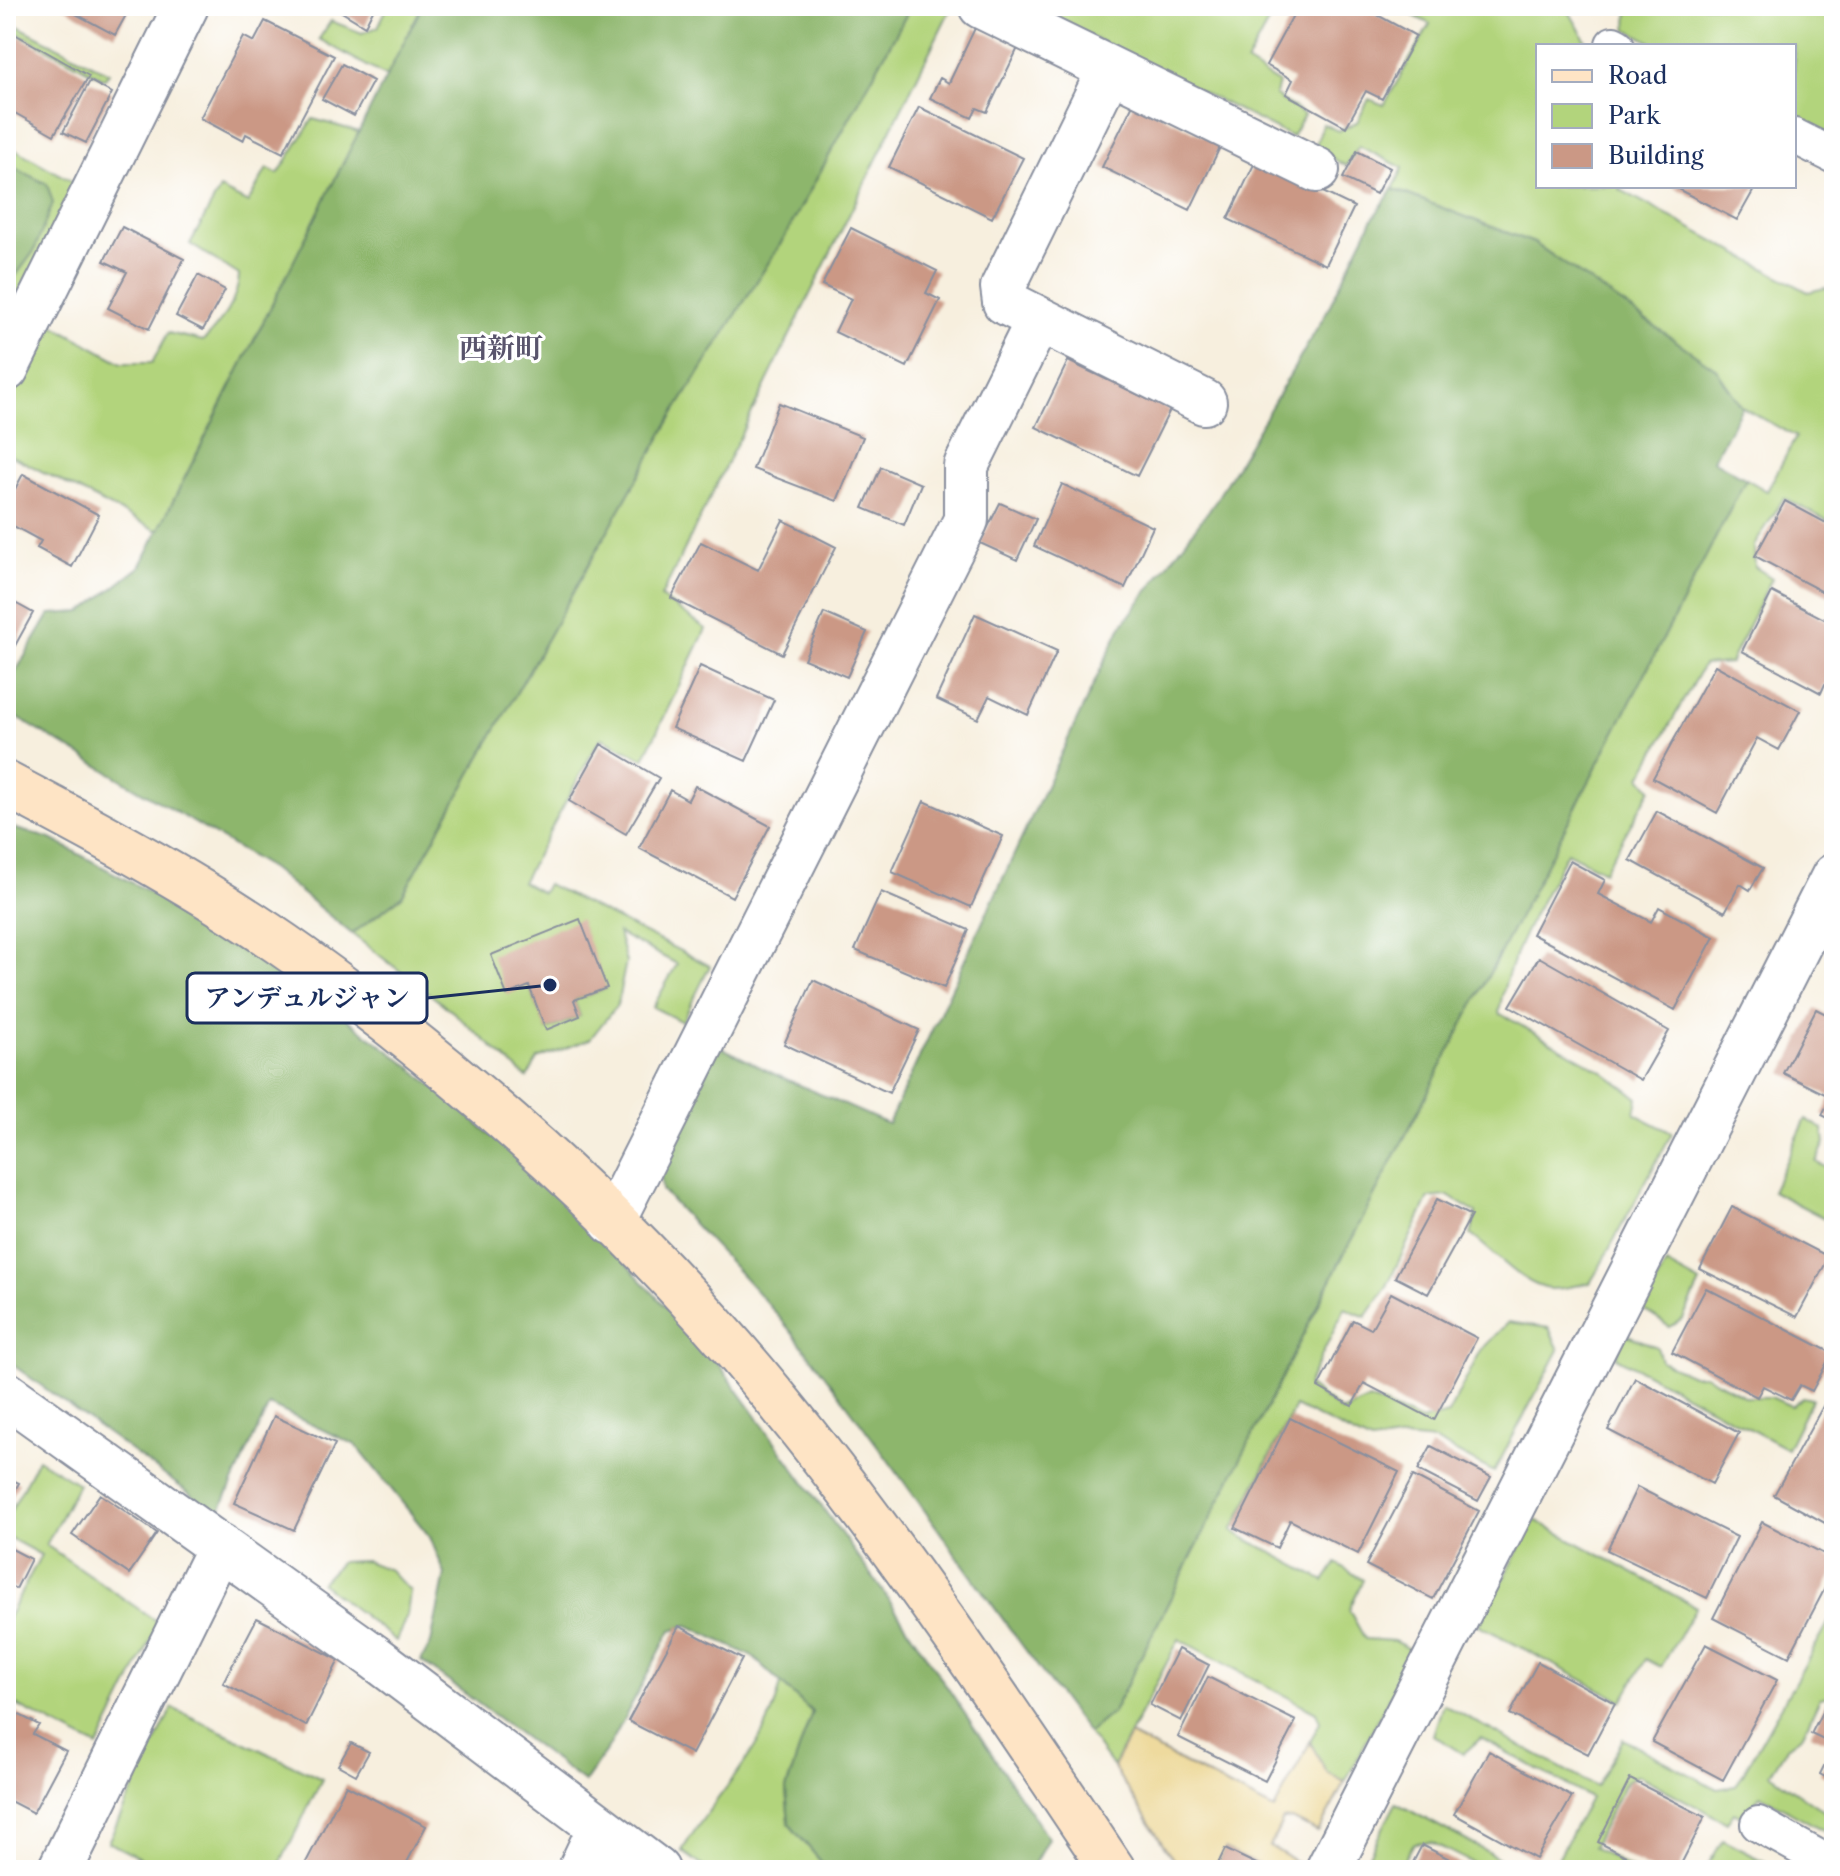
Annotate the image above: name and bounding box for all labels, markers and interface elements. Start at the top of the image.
legend [1536,44,1796,188]
text: Road [1608,61,1668,90]
text: Park [1608,101,1661,130]
text: Building [1608,141,1704,170]
district label: 西新町 [459,331,543,365]
callout: アンデュルジャン [187,973,427,1023]
text: アンデュルジャン [204,982,410,1014]

